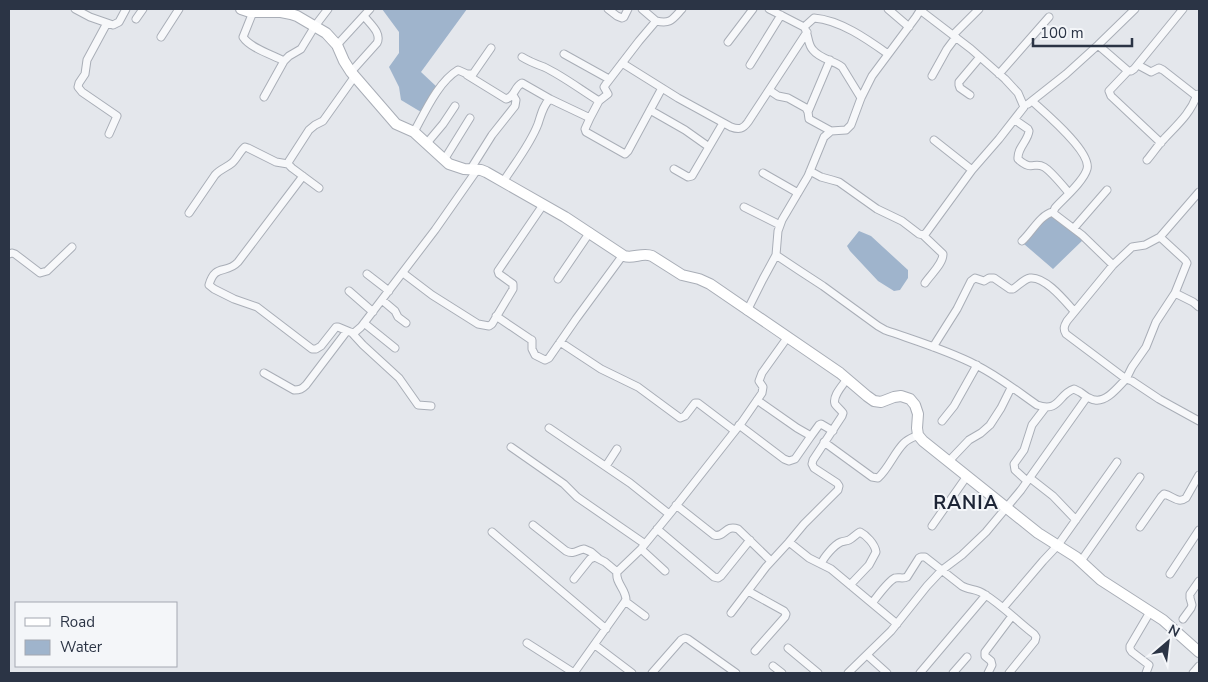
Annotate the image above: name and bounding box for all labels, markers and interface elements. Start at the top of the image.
scale bar [1033,15,1132,47]
text: 100 m [1040,23,1084,43]
district label: RANIA [933,490,999,516]
legend [15,602,178,667]
text: Road [60,612,95,632]
north arrow [1143,617,1193,667]
text: N [1165,620,1183,642]
text: Water [60,637,103,657]

